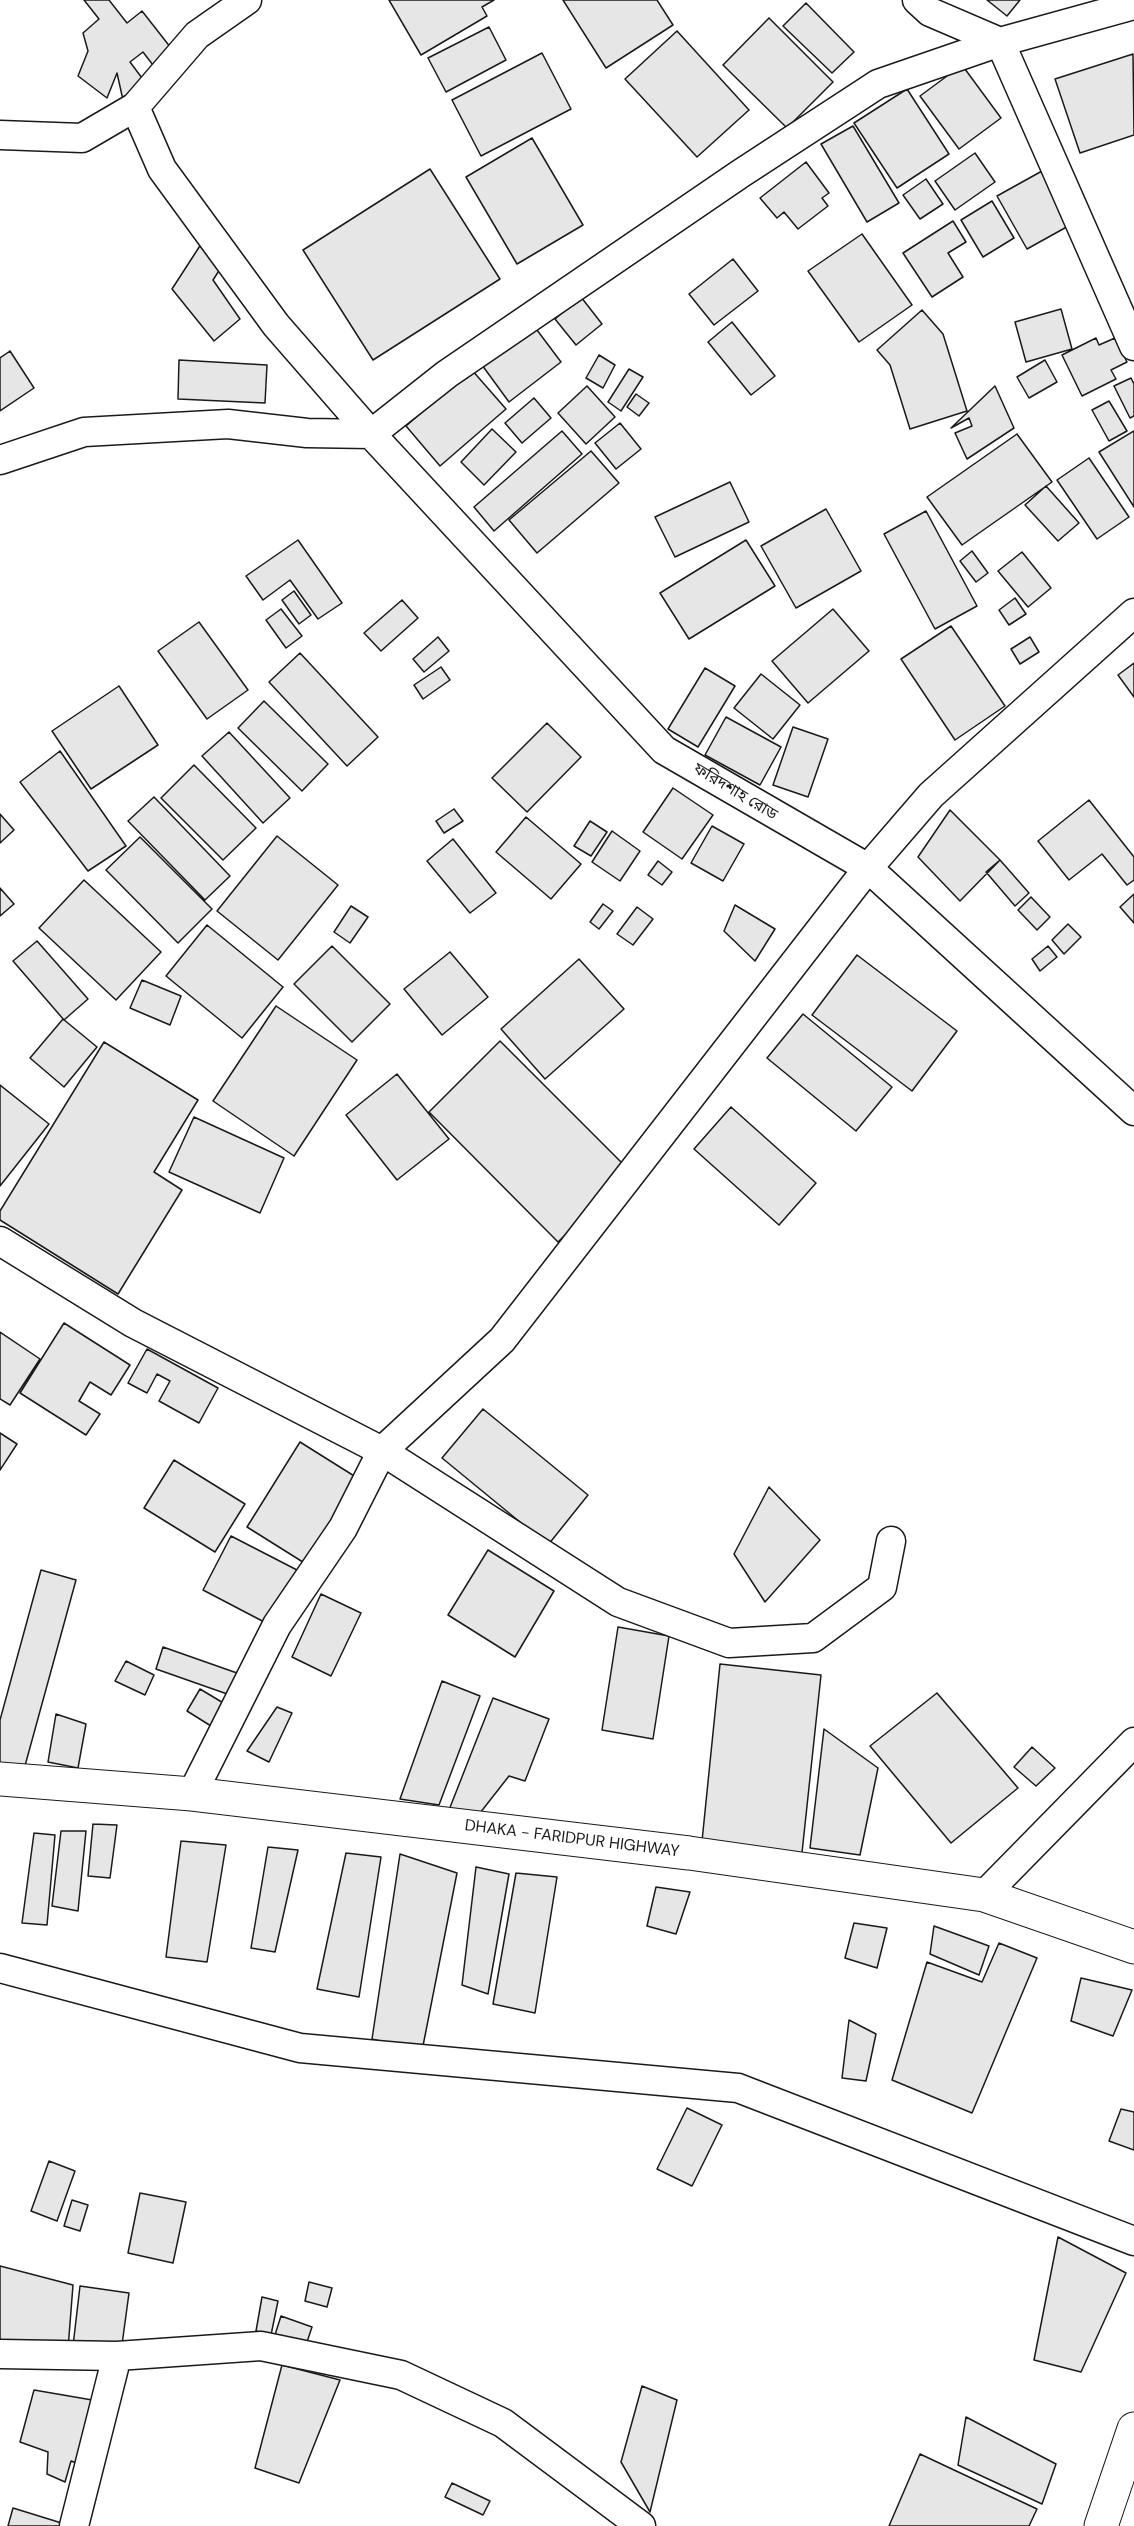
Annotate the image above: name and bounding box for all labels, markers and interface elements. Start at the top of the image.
street label: ফরিদশাহ রোড [689,759,781,825]
street label: DHAKA - FARIDPUR HIGHWAY [464,1816,680,1862]

